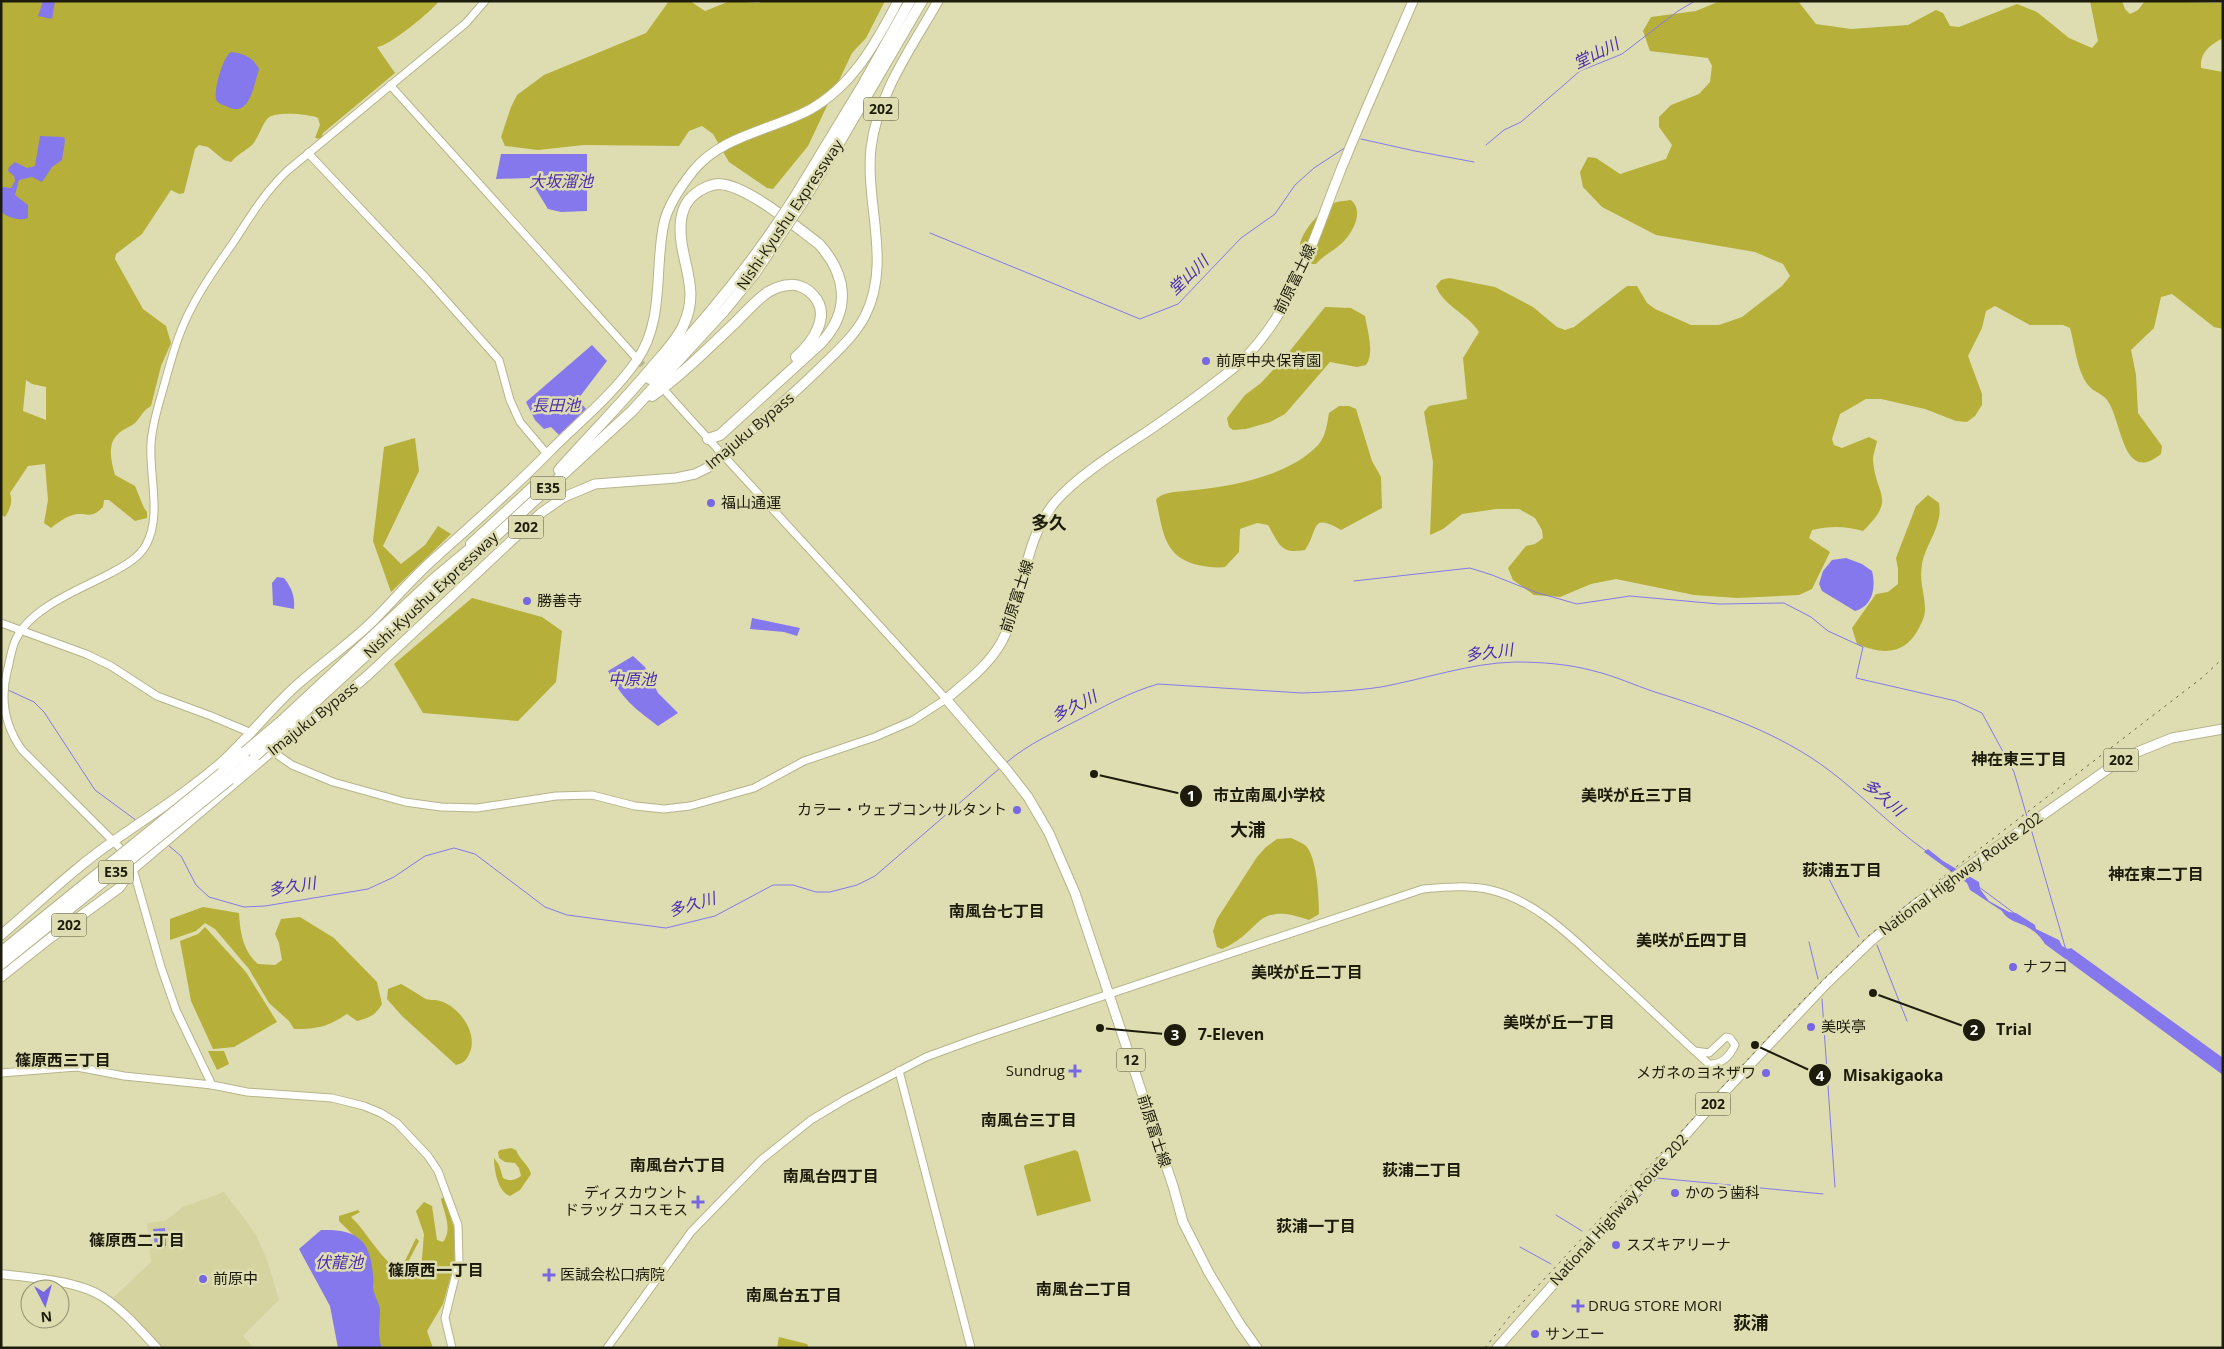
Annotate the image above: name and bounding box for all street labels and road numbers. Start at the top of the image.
road number: 202 [864,98,898,120]
street label: Nishi-Kyushu Expressway [731,135,847,293]
street label: 前原富士線 [1269,240,1320,317]
street label: Imajuku Bypass [701,387,798,473]
road number: E35 [530,476,566,499]
road number: 202 [508,516,544,538]
street label: Nishi-Kyushu Expressway [359,526,502,662]
street label: 前原富士線 [995,557,1037,634]
street label: Imajuku Bypass [263,677,362,760]
road number: 202 [2104,748,2138,772]
street label: National Highway Route 202 [1875,807,2046,939]
road number: E35 [98,860,134,884]
road number: 202 [52,914,86,936]
road number: 12 [1117,1048,1145,1072]
street label: 前原富士線 [1134,1092,1176,1169]
road number: 202 [1696,1092,1730,1116]
street label: National Highway Route 202 [1545,1129,1692,1289]

